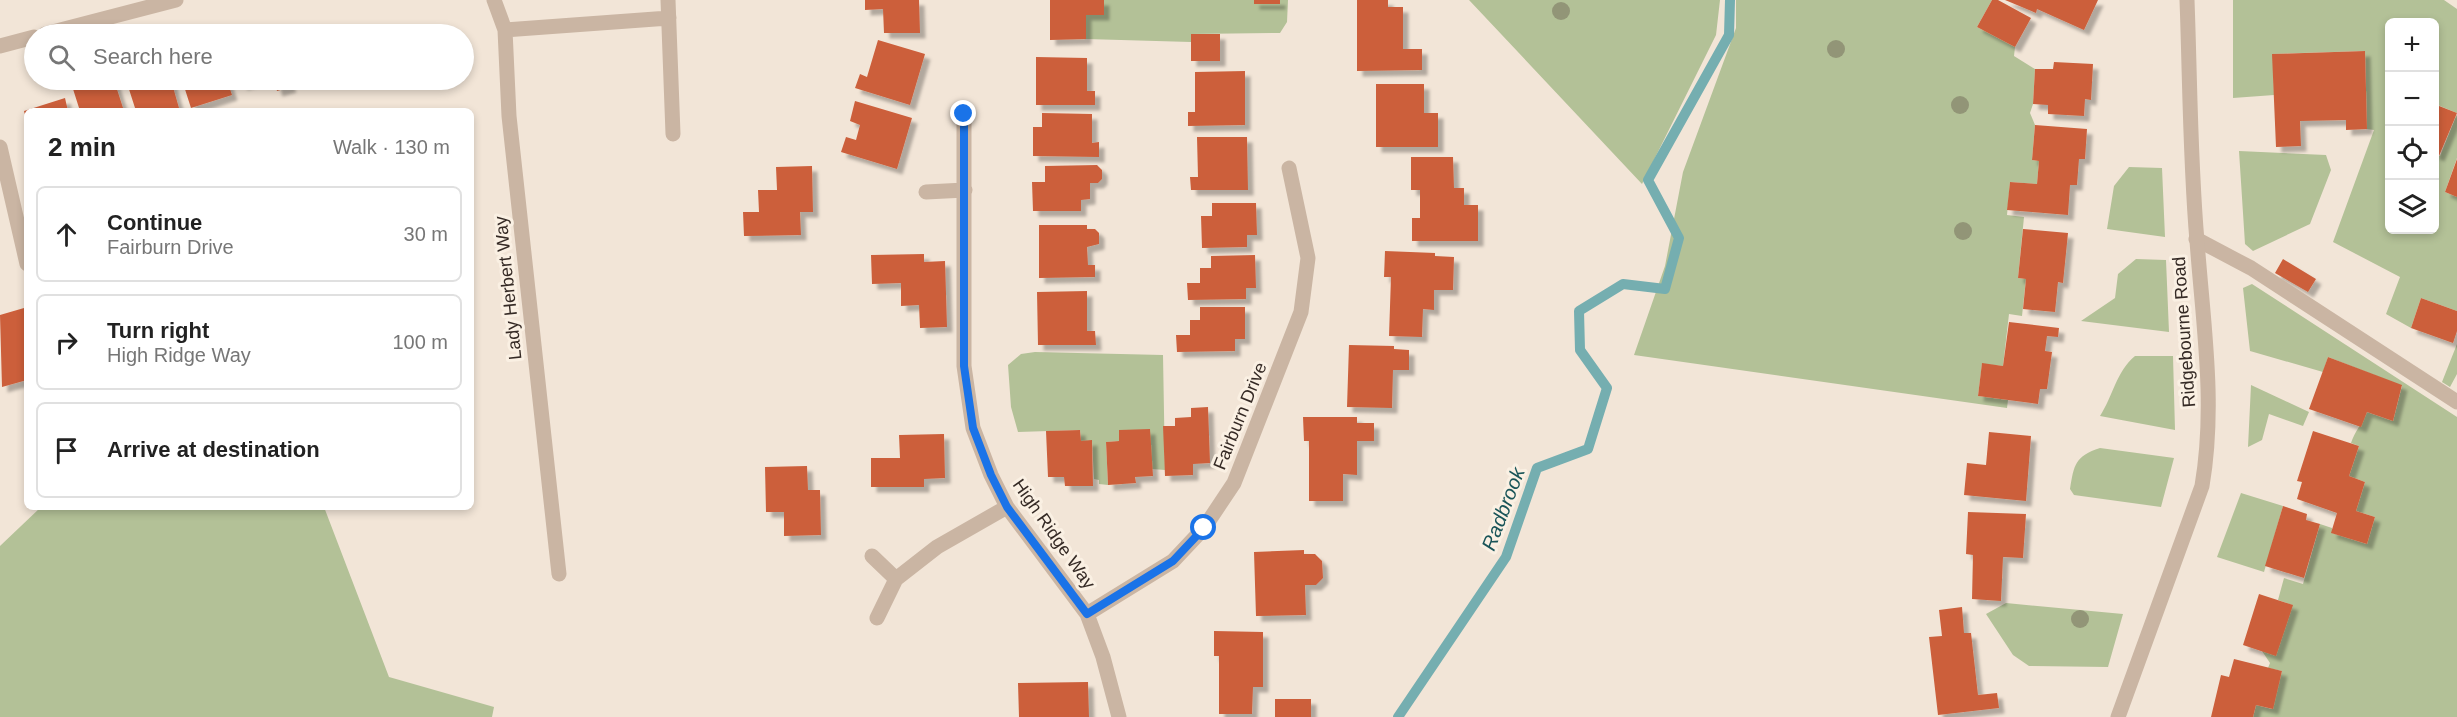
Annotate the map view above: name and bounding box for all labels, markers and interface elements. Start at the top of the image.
map controls [2385,18,2439,234]
button: + [2385,18,2439,72]
search box [24,24,474,90]
icon: search [45,41,78,74]
text: Search here [93,44,213,69]
button: − [2385,72,2439,126]
route end [950,100,976,126]
button: locate [2385,126,2439,180]
text: 2 min [48,132,116,162]
text: Walk · 130 m [333,136,450,158]
button: layers [2385,180,2439,234]
text: Continue [107,210,202,235]
street label: Lady Herbert Way [491,215,525,361]
icon: ahead [50,218,83,251]
text: 30 m [404,223,448,245]
text: Fairburn Drive [107,236,234,258]
street label: Ridgebourne Road [2169,256,2199,408]
text: Turn right [107,318,209,343]
icon: right [50,326,83,359]
text: 100 m [392,331,448,353]
text: High Ridge Way [107,344,251,366]
street label: Fairburn Drive [1209,359,1271,473]
icon: arrive [50,434,83,467]
text: Arrive at destination [107,437,320,462]
water label: Radbrook [1477,464,1529,553]
street label: High Ridge Way [1009,475,1099,593]
route start [1190,514,1216,540]

